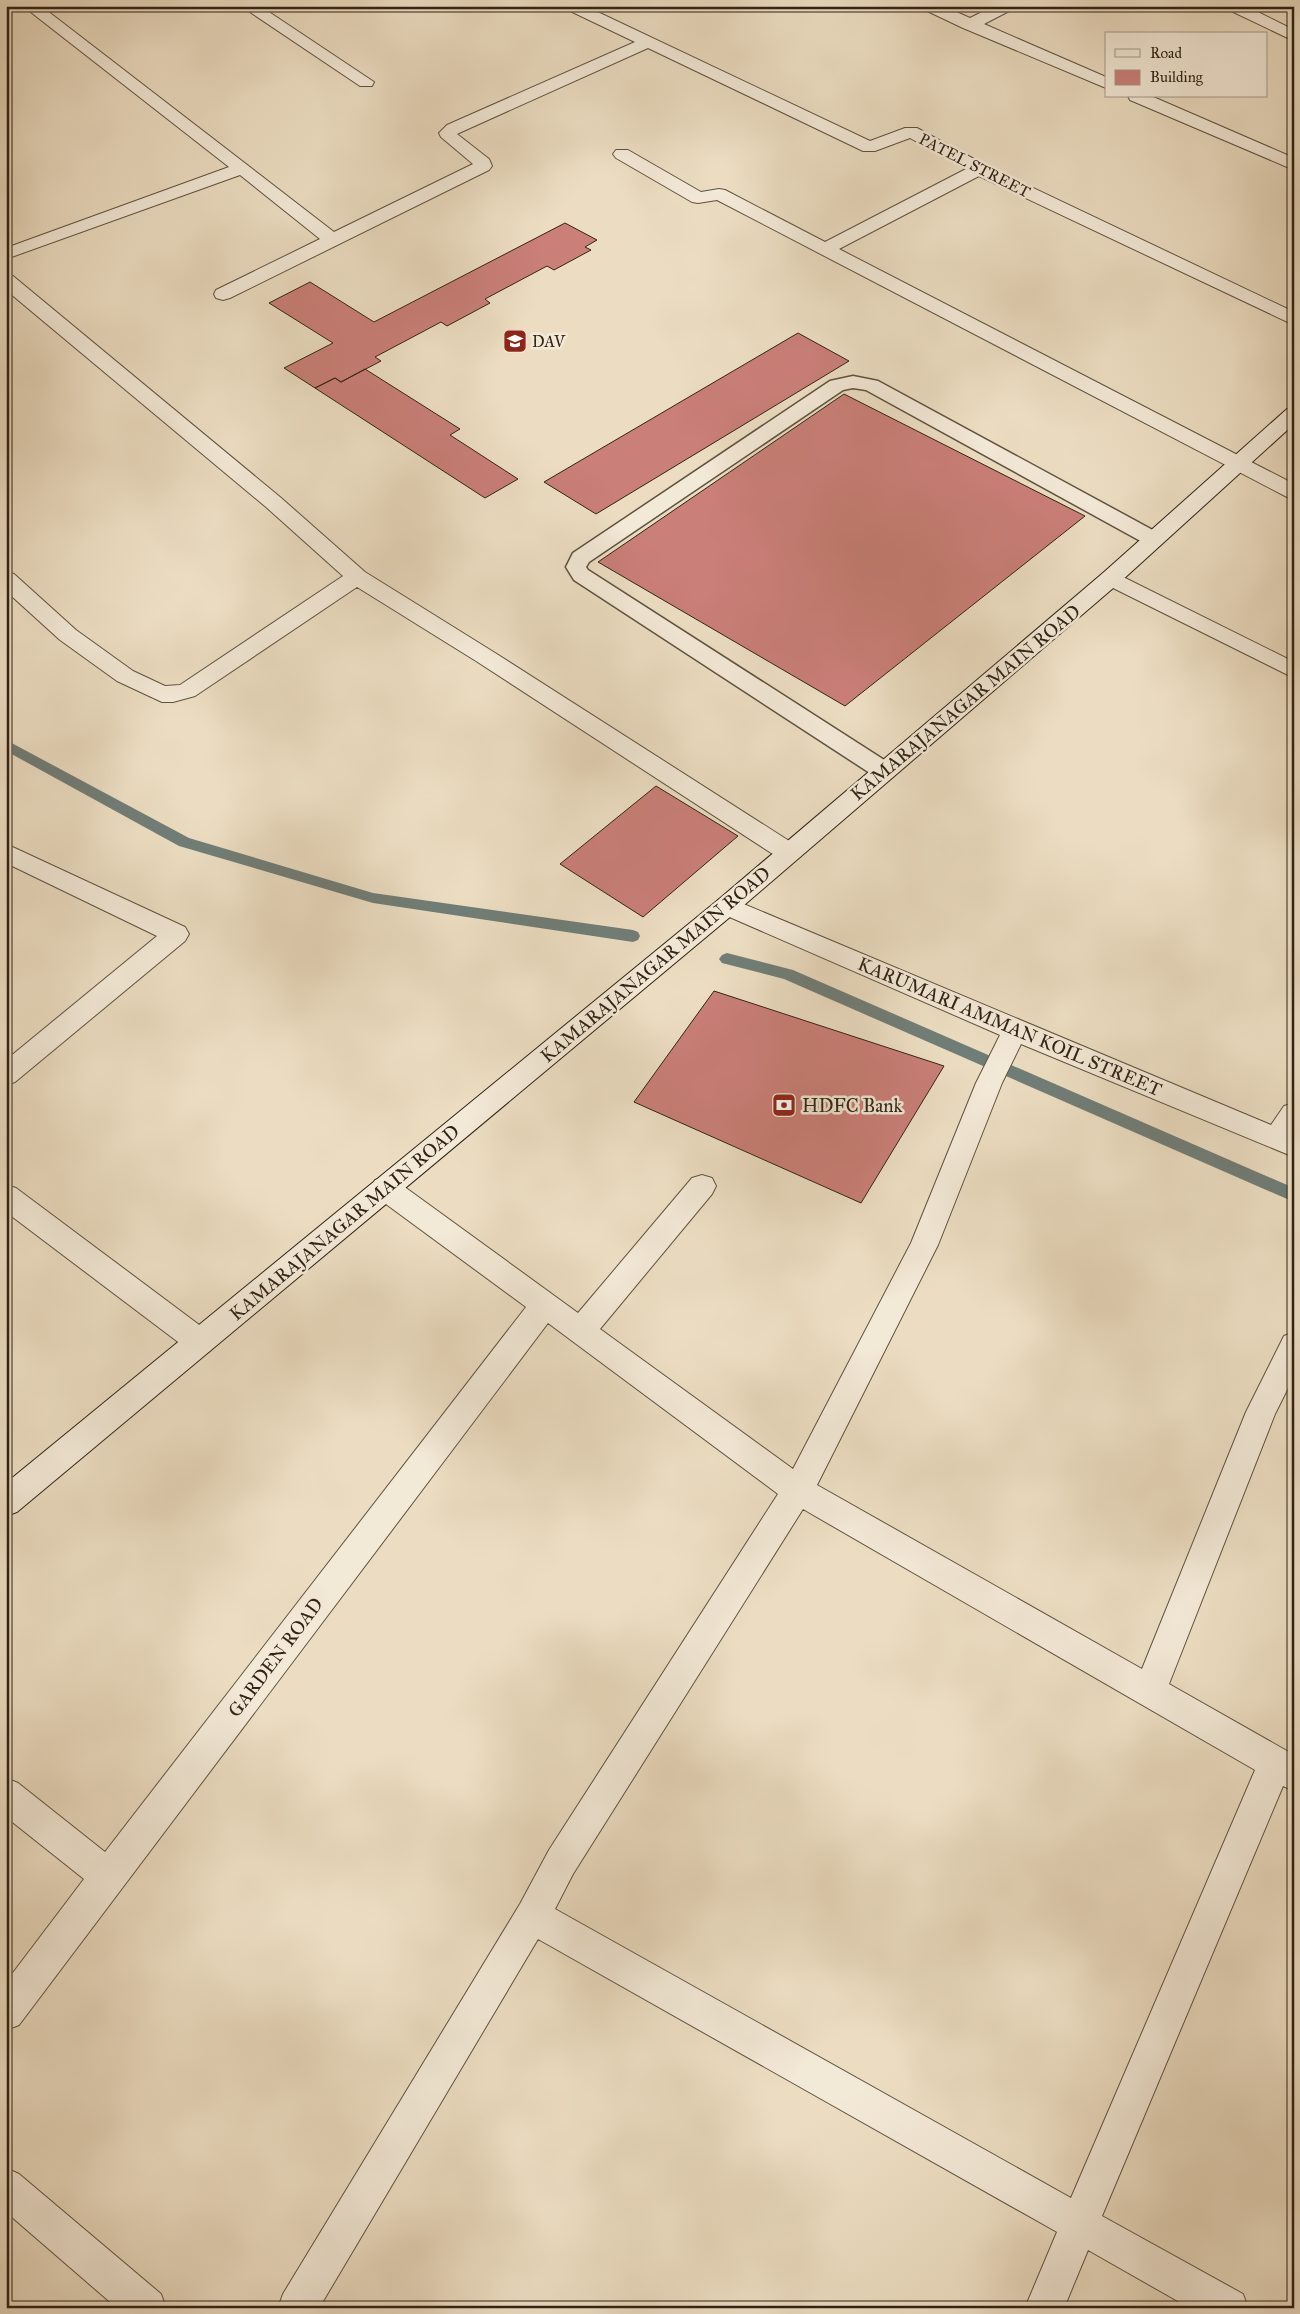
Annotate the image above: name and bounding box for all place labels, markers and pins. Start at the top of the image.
school or university icon: DAV [502,328,528,354]
place label: DAV [532,332,566,351]
bank icon: HDFC Bank [771,1092,797,1118]
place label: HDFC Bank [802,1094,903,1117]

